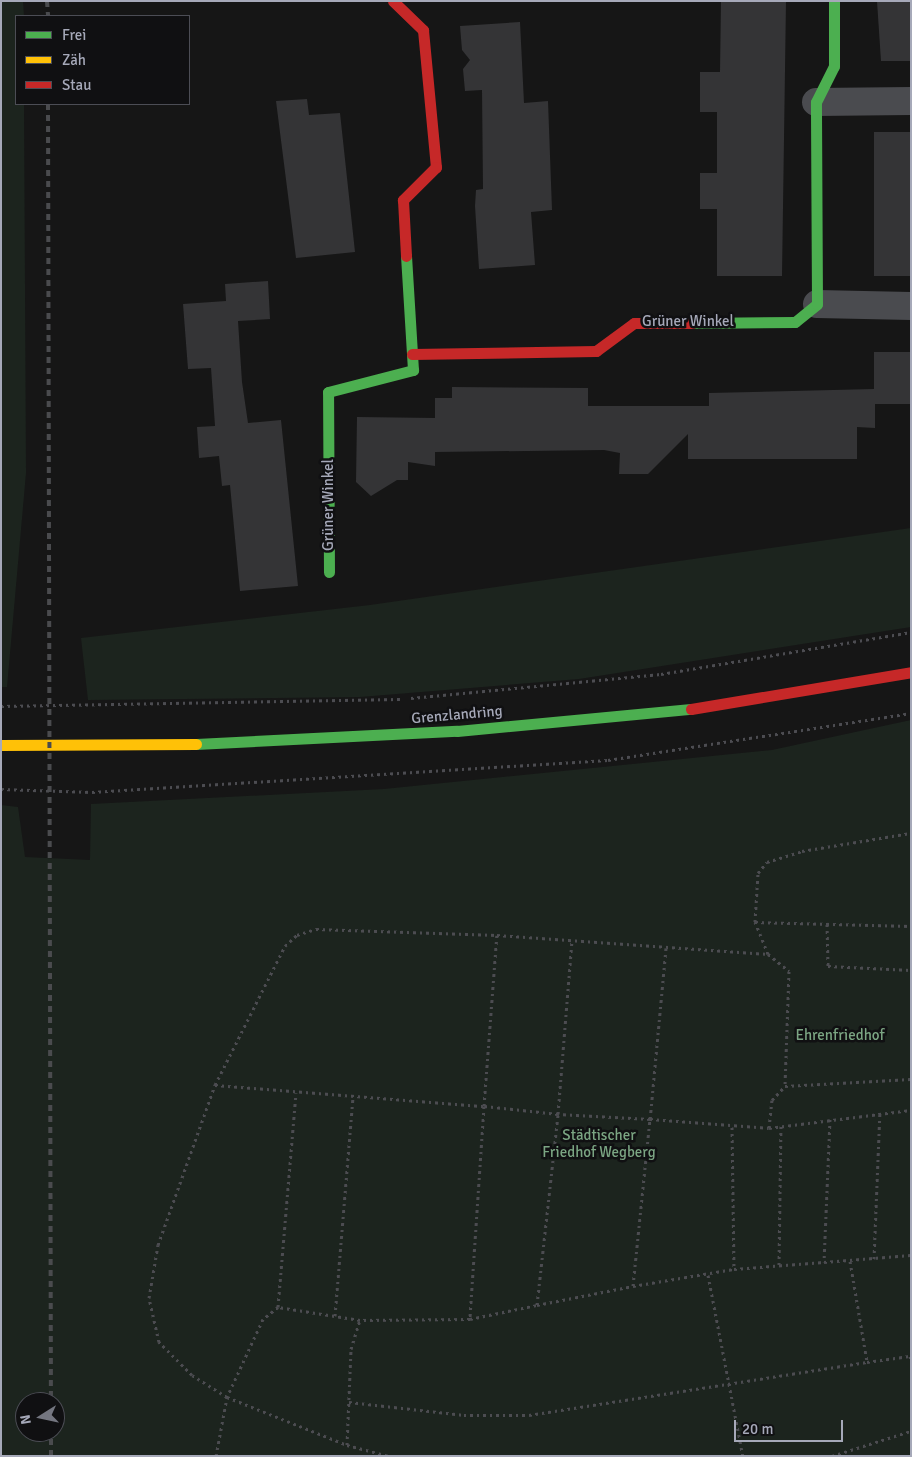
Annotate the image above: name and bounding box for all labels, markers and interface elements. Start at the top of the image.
legend [15,15,190,105]
text: Frei [62,26,86,44]
text: Zäh [62,51,86,69]
text: Stau [62,76,91,94]
street label: Grüner Winkel [642,313,734,331]
street label: Grüner Winkel [320,459,338,551]
street label: Grenzlandring [411,702,503,728]
park label: Ehrenfriedhof [795,1027,885,1045]
park label: Städtischer Friedhof Wegberg [542,1126,656,1161]
north arrow [15,1392,65,1442]
scale bar [737,1410,846,1442]
text: N [17,1413,35,1426]
text: 20 m [742,1420,773,1438]

